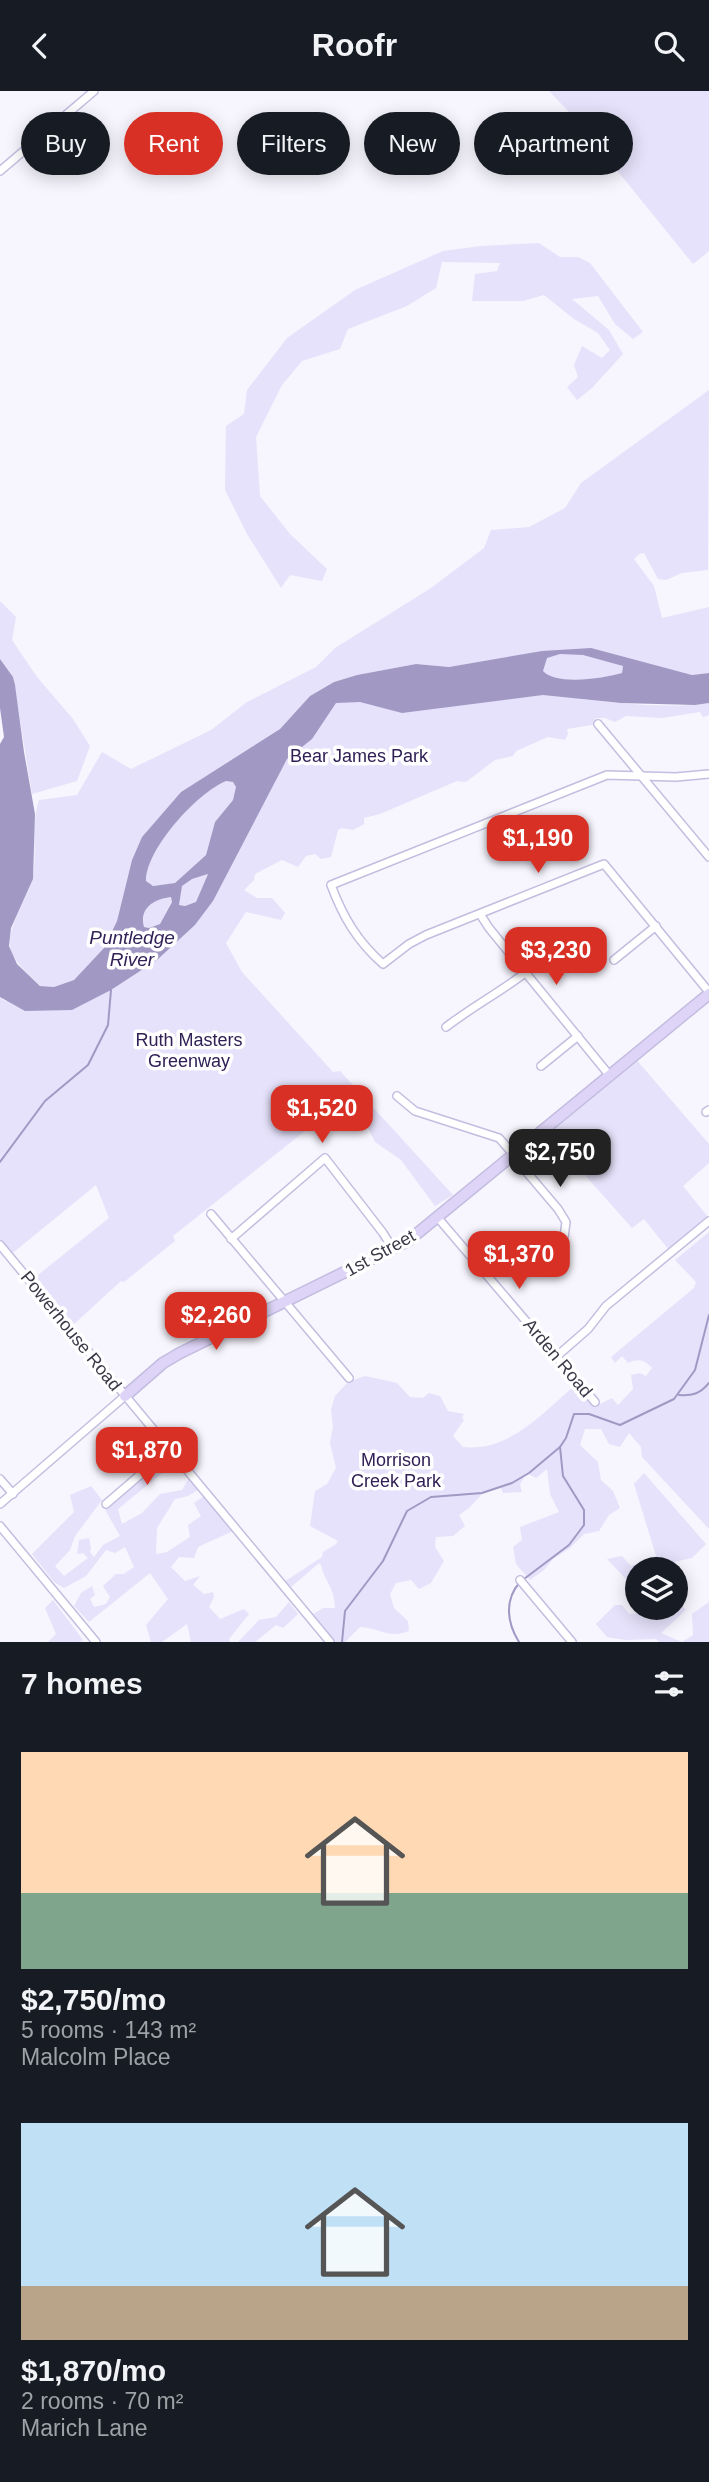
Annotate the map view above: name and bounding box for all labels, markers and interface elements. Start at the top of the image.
icon: back [21,27,59,65]
text: Roofr [312,27,397,63]
icon: search [650,27,688,65]
chip: Buy [21,112,110,175]
chip: Rent [124,112,223,175]
chip: Filters [237,112,350,175]
chip: New [364,112,460,175]
chip: Apartment [474,112,633,175]
park label: Bear James Park [290,746,429,766]
pin: $1,190 [481,815,595,875]
text: $1,190 [503,825,573,851]
water label: Puntledge River [89,927,175,970]
pin: $3,230 [499,927,613,987]
text: $3,230 [521,937,591,963]
park label: Ruth Masters Greenway [135,1030,243,1071]
pin: $1,520 [265,1086,379,1145]
text: $1,520 [287,1095,357,1121]
pin: $2,750 [503,1129,617,1189]
text: $2,750 [525,1139,595,1165]
street label: 1st Street [341,1226,419,1280]
pin: $1,370 [462,1231,576,1291]
text: $1,370 [484,1241,554,1267]
street label: Powerhouse Road [17,1267,125,1395]
pin: $2,260 [159,1293,273,1352]
text: $2,260 [181,1302,251,1328]
street label: Arden Road [519,1315,597,1401]
pin: $1,870 [90,1427,204,1487]
text: $1,870 [112,1437,182,1463]
park label: Morrison Creek Park [351,1450,442,1491]
map controls [625,1557,688,1620]
button: layers [625,1557,688,1620]
icon: filters [650,1665,688,1703]
text: 7 homes [21,1667,143,1700]
icon: home [292,1798,418,1924]
text: $2,750/mo [21,1983,166,2016]
text: 5 rooms · 143 m² [21,2017,196,2043]
text: Malcolm Place [21,2044,171,2070]
icon: home [292,2169,418,2295]
text: $1,870/mo [21,2354,166,2387]
text: 2 rooms · 70 m² [21,2388,183,2414]
text: Marich Lane [21,2415,148,2441]

